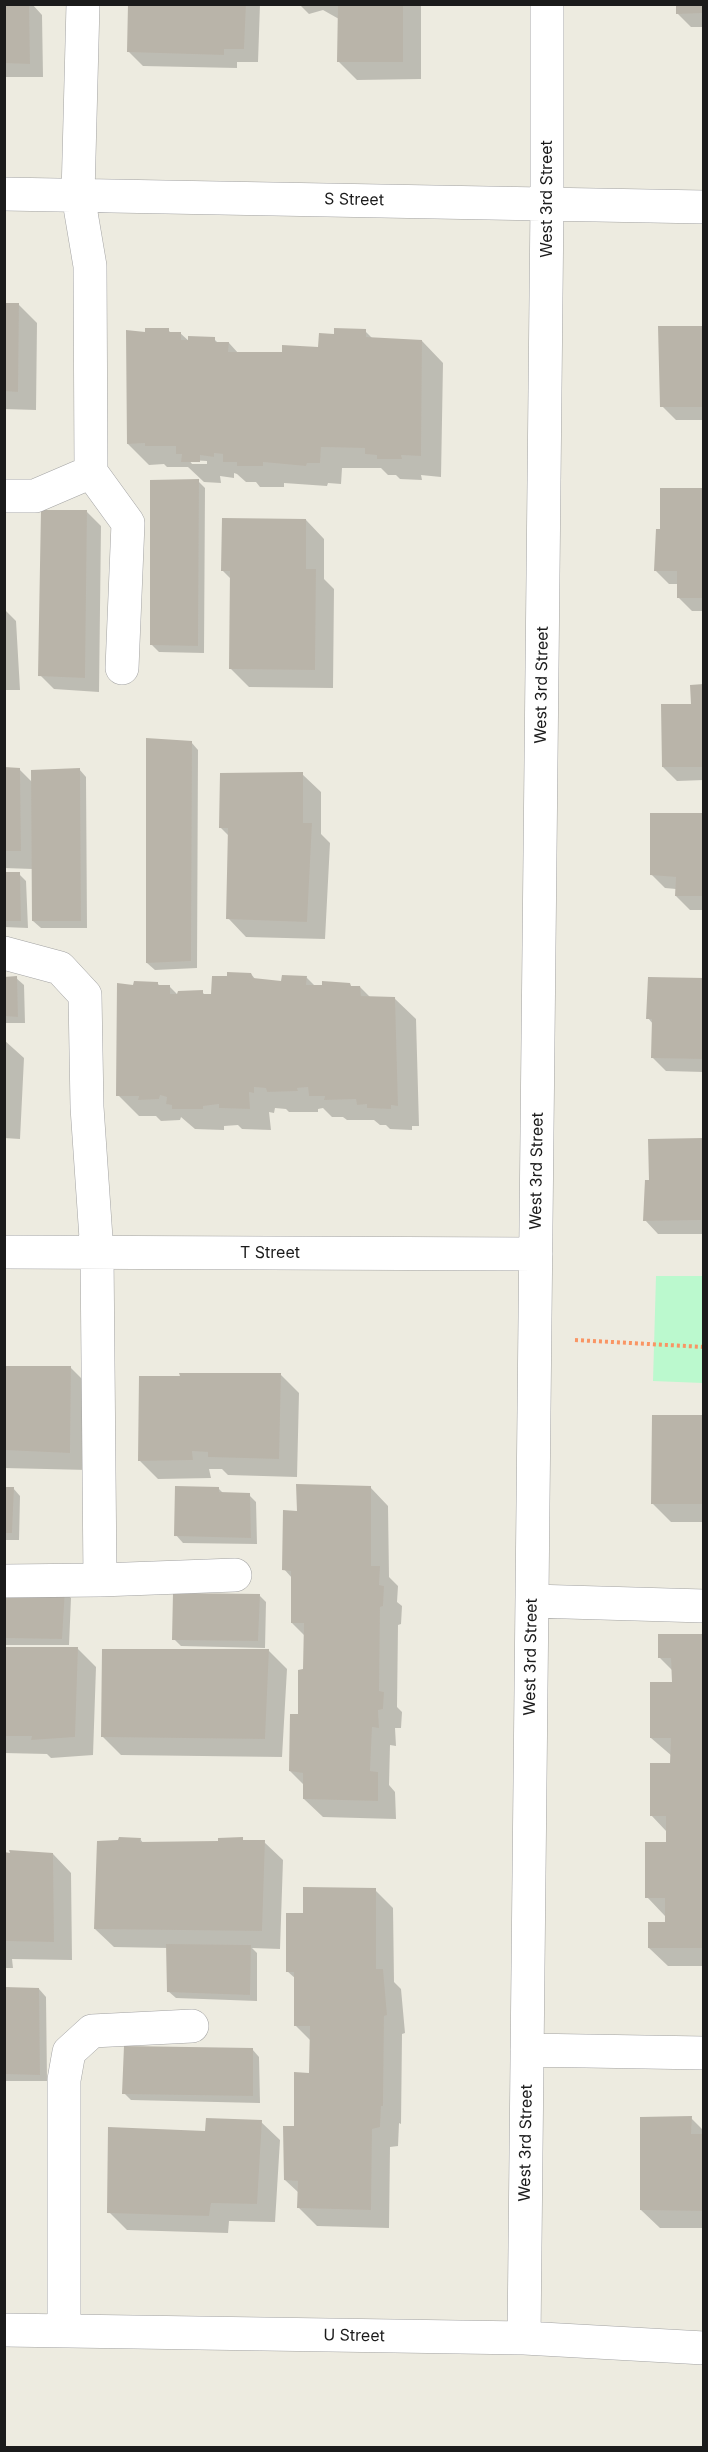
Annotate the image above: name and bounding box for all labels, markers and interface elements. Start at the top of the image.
street label: West 3rd Street [537,140,557,258]
street label: S Street [324,190,384,210]
street label: West 3rd Street [531,626,553,744]
street label: West 3rd Street [526,1112,548,1230]
street label: T Street [240,1243,300,1263]
street label: West 3rd Street [520,1598,542,1716]
street label: West 3rd Street [515,2084,537,2202]
street label: U Street [323,2326,385,2346]

